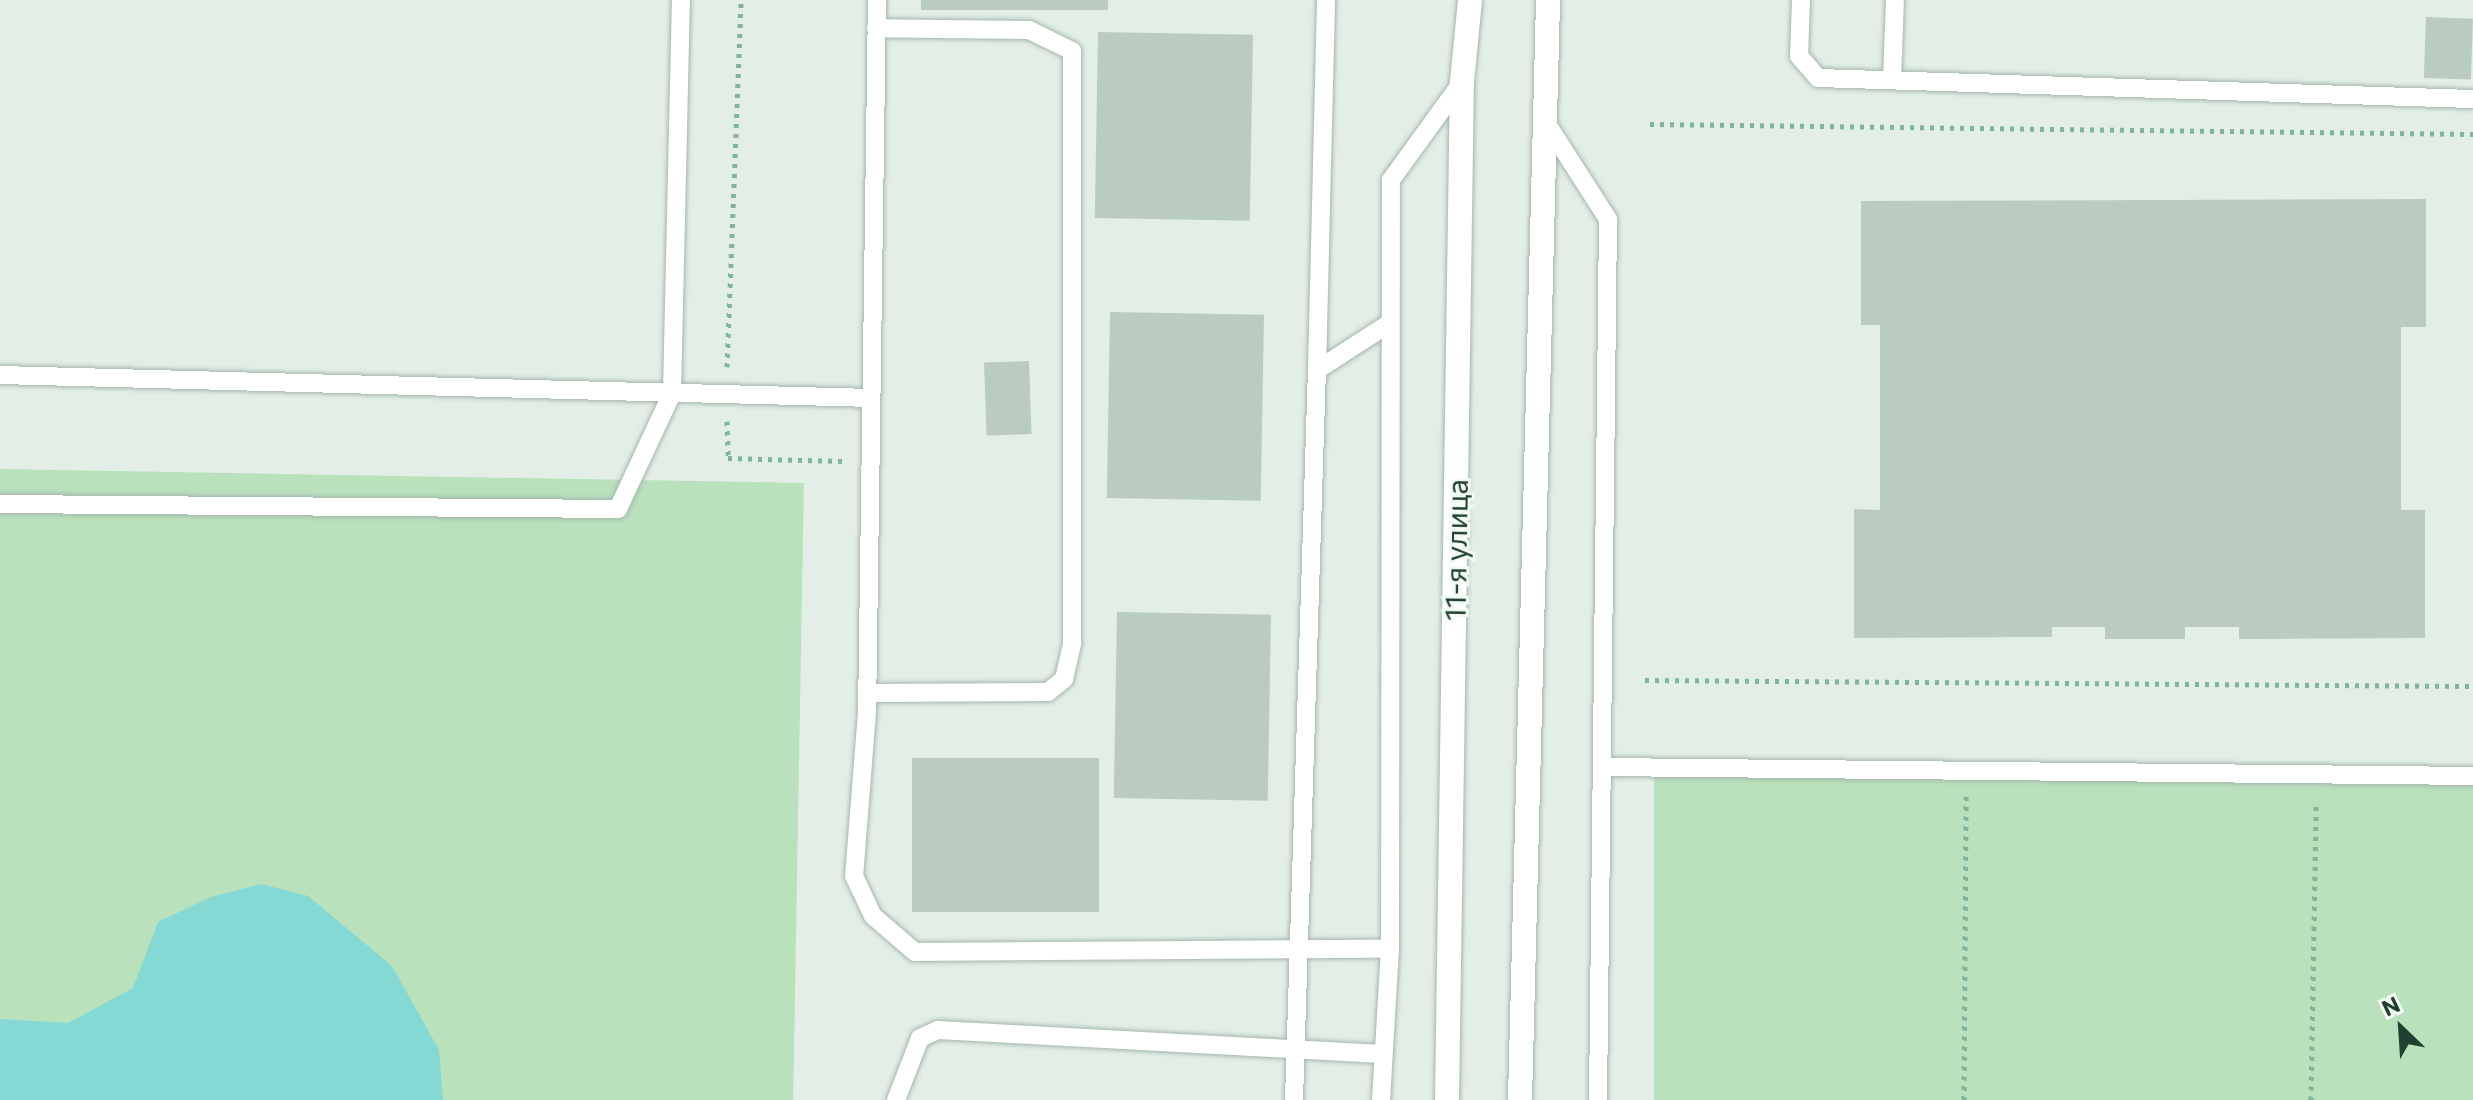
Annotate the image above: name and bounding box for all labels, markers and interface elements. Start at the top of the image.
street label: 11-я улица [1436,479,1474,621]
north arrow [2361,988,2441,1068]
text: N [2377,990,2404,1022]

